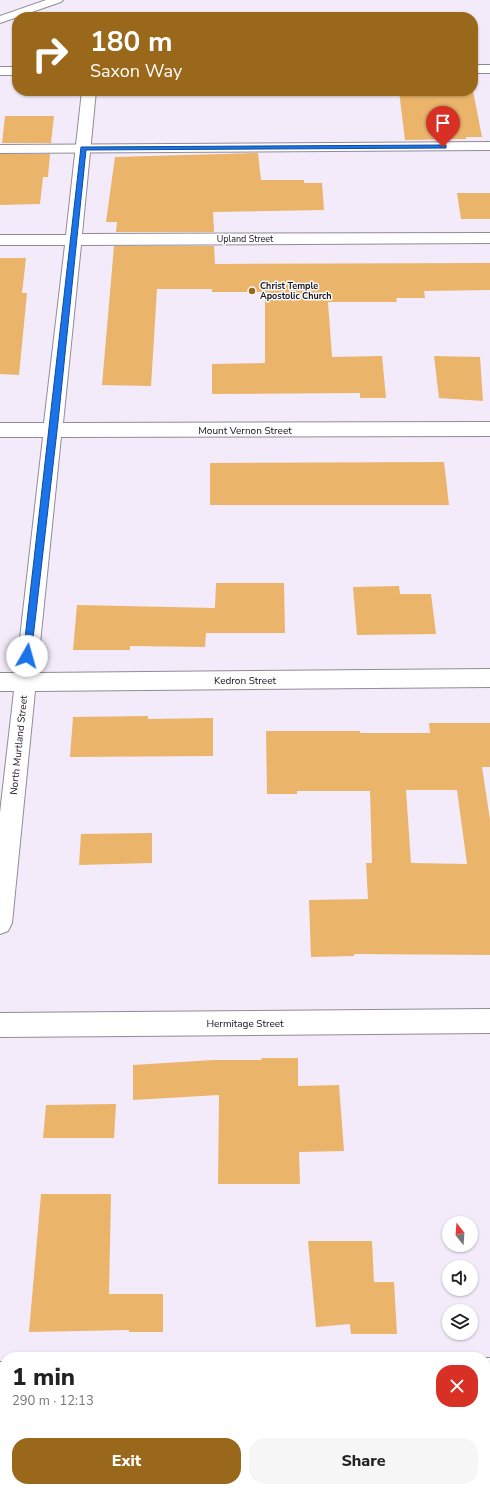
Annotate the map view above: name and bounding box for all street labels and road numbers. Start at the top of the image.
street label: Upland Street [217,233,274,245]
street label: Mount Vernon Street [198,424,292,438]
street label: Kedron Street [214,674,276,688]
street label: North Murtland Street [7,694,31,795]
street label: Hermitage Street [206,1017,284,1031]

